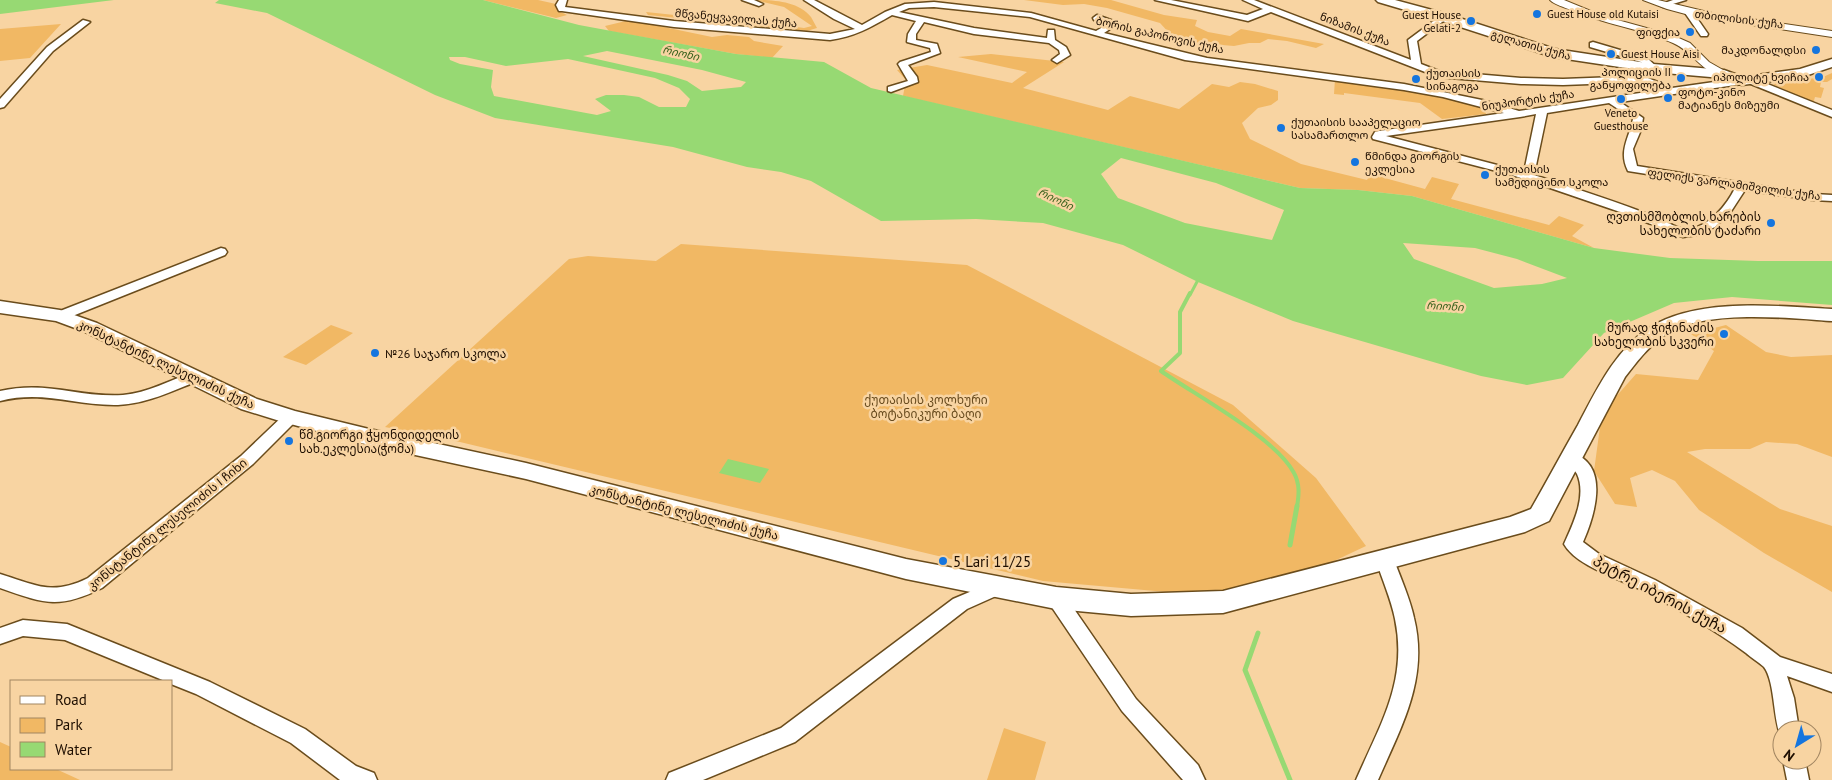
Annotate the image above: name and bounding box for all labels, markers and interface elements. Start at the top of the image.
street label: მწვანეყვავილას ქუჩა [674,6,798,30]
place label: Guest House old Kutaisi [1547,7,1659,21]
street label: თბილისის ქუჩა [1694,7,1784,31]
place label: Guest House Gelati-2 [1402,8,1461,35]
marker: Guest House old Kutaisi [1531,8,1543,20]
street label: ნიზამის ქუჩა [1318,9,1392,49]
street label: ბორის გაპონოვის ქუჩა [1095,13,1225,57]
marker: Guest House Gelati-2 [1465,15,1477,27]
place label: ფიფქია [1636,25,1680,39]
marker: ფიფქია [1684,26,1696,38]
street label: გელათის ქუჩა [1489,27,1573,63]
water label: რიონი [661,42,701,64]
place label: მაკდონალდსი [1721,43,1806,57]
marker: მაკდონალდსი [1810,44,1822,56]
place label: Guest House Aisi [1621,47,1700,61]
marker: Guest House Aisi [1605,48,1617,60]
place label: პოლიციის II განყოფილება [1590,65,1671,92]
place label: ქუთაისის სინაგოგა [1426,66,1481,93]
place label: იპოლიტე ხვიჩია [1713,70,1809,84]
marker: იპოლიტე ხვიჩია [1813,71,1825,83]
marker: პოლიციის II განყოფილება [1675,72,1687,84]
marker: ქუთაისის სინაგოგა [1410,73,1422,85]
place label: ფოტო-კინო მატიანეს მიზეუმი [1678,85,1780,112]
street label: ნიუპორტის ქუჩა [1481,87,1575,113]
marker: ფოტო-კინო მატიანეს მიზეუმი [1662,92,1674,104]
marker: Veneto Guesthouse [1615,93,1627,105]
place label: Veneto Guesthouse [1594,106,1649,133]
place label: ქუთაისის სააპელაციო სასამართლო [1291,115,1421,142]
marker: ქუთაისის სააპელაციო სასამართლო [1275,122,1287,134]
place label: წმინდა გიორგის ეკლესია [1365,149,1460,176]
marker: წმინდა გიორგის ეკლესია [1349,156,1361,168]
place label: ქუთაისის სამედიცინო სკოლა [1495,162,1608,189]
street label: ფელიქს ვარლამიშვილის ქუჩა [1646,165,1822,203]
marker: ქუთაისის სამედიცინო სკოლა [1479,169,1491,181]
water label: რიონი [1036,185,1076,213]
place label: ღვთისმშობლის ხარების სახელობის ტაძარი [1606,209,1761,239]
marker: ღვთისმშობლის ხარების სახელობის ტაძარი [1765,217,1777,229]
water label: რიონი [1426,298,1464,314]
street label: კონსტანტინე ლესელიძის ქუჩა [74,316,257,413]
place label: მურად ჭიჭინაძის სახელობის სკვერი [1594,320,1714,350]
marker: მურად ჭიჭინაძის სახელობის სკვერი [1718,328,1730,340]
place label: №26 საჯარო სკოლა [385,346,506,362]
marker: №26 საჯარო სკოლა [369,347,381,359]
park label: ქუთაისის კოლხური ბოტანიკური ბაღი [864,392,988,422]
place label: წმ.გიორგი ჭყონდიდელის სახ.ეკლესია(ჭომა) [299,427,459,457]
marker: წმ.გიორგი ჭყონდიდელის სახ.ეკლესია(ჭომა) [283,435,295,447]
street label: კონსტანტინე ლესელიძის I ჩიხი [84,455,251,594]
street label: კონსტანტინე ლესელიძის ქუჩა [588,481,780,544]
street label: პეტრე იბერის ქუჩა [1590,551,1730,637]
place label: 5 Lari 11/25 [953,552,1031,571]
marker: 5 Lari 11/25 [937,555,949,567]
legend [10,680,172,770]
text: Road [55,690,87,709]
text: Park [55,715,83,734]
north arrow [1772,720,1822,770]
text: Water [55,740,92,759]
text: N [1780,745,1798,765]

